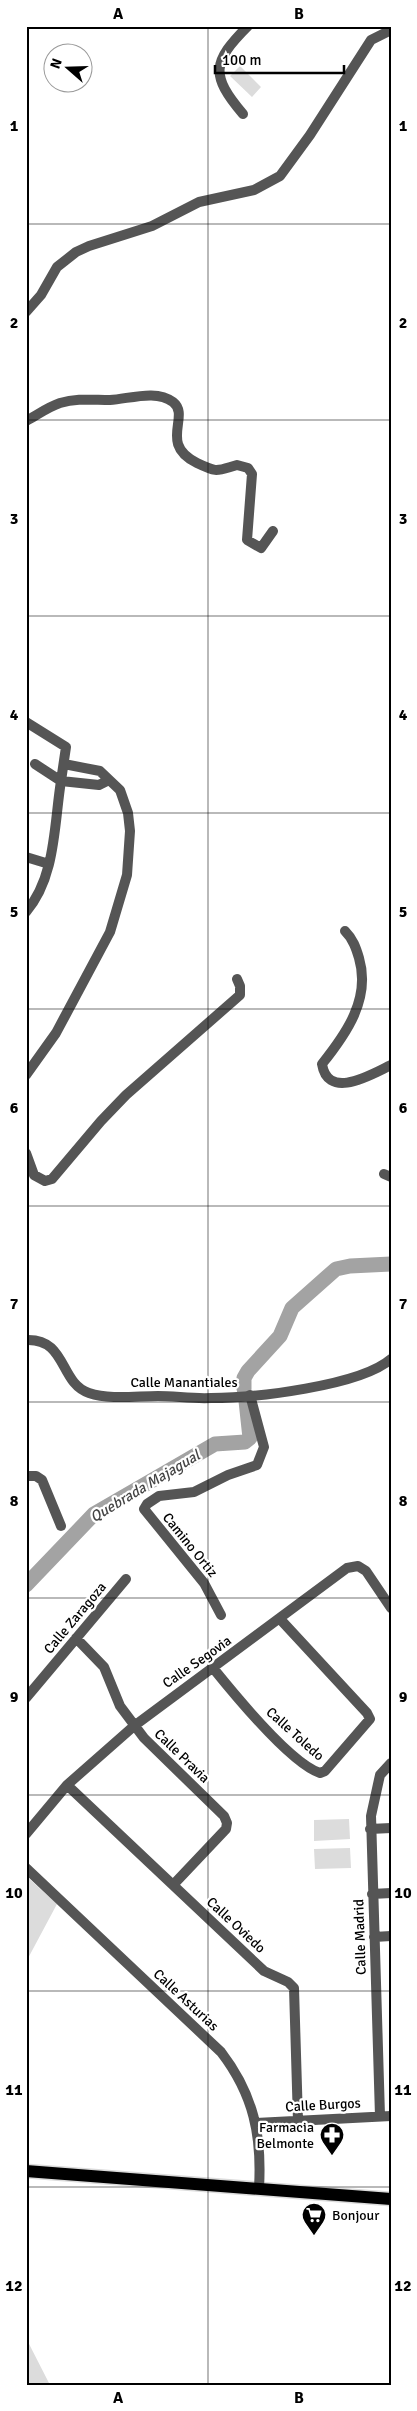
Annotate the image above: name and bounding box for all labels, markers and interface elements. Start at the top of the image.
text: A [113,4,124,24]
text: B [294,4,304,24]
north arrow [42,42,92,92]
scale bar [215,42,343,74]
text: 100 m [222,51,262,69]
text: N [47,56,66,71]
text: 1 [10,116,19,136]
text: 1 [399,116,408,136]
text: 2 [10,313,18,333]
text: 2 [399,313,407,333]
text: 3 [10,509,18,529]
text: 3 [399,509,407,529]
text: 4 [10,705,19,725]
text: 4 [399,705,408,725]
text: 5 [10,902,18,922]
text: 5 [399,902,407,922]
text: 6 [10,1098,19,1118]
text: 6 [399,1098,408,1118]
text: 7 [10,1294,19,1314]
text: 7 [399,1294,408,1314]
street label: Calle Manantiales [130,1374,238,1391]
water label: Quebrada Majagual [87,1445,204,1526]
text: 8 [10,1491,19,1511]
text: 8 [399,1491,408,1511]
street label: Camino Ortiz [159,1509,221,1581]
street label: Calle Zaragoza [40,1579,110,1657]
street label: Calle Segovia [159,1632,235,1692]
text: 9 [10,1687,19,1707]
text: 9 [399,1687,408,1707]
street label: Calle Toledo [263,1704,327,1764]
street label: Calle Pravia [151,1725,213,1787]
text: 10 [5,1883,23,1903]
text: 10 [394,1883,412,1903]
street label: Calle Oviedo [203,1893,269,1957]
street label: Calle Madrid [350,1899,370,1975]
street label: Calle Asturias [150,1965,222,2035]
text: 11 [5,2080,23,2100]
text: 11 [394,2080,412,2100]
street label: Calle Burgos [285,2095,361,2115]
place label: Farmacia Belmonte [257,2119,314,2152]
pharmacy icon: Farmacia Belmonte [319,2122,345,2156]
supermarket icon: Bonjour [301,2202,327,2236]
place label: Bonjour [332,2207,380,2224]
text: 12 [5,2276,23,2296]
text: 12 [394,2276,412,2296]
text: A [113,2388,124,2408]
text: B [294,2388,304,2408]

